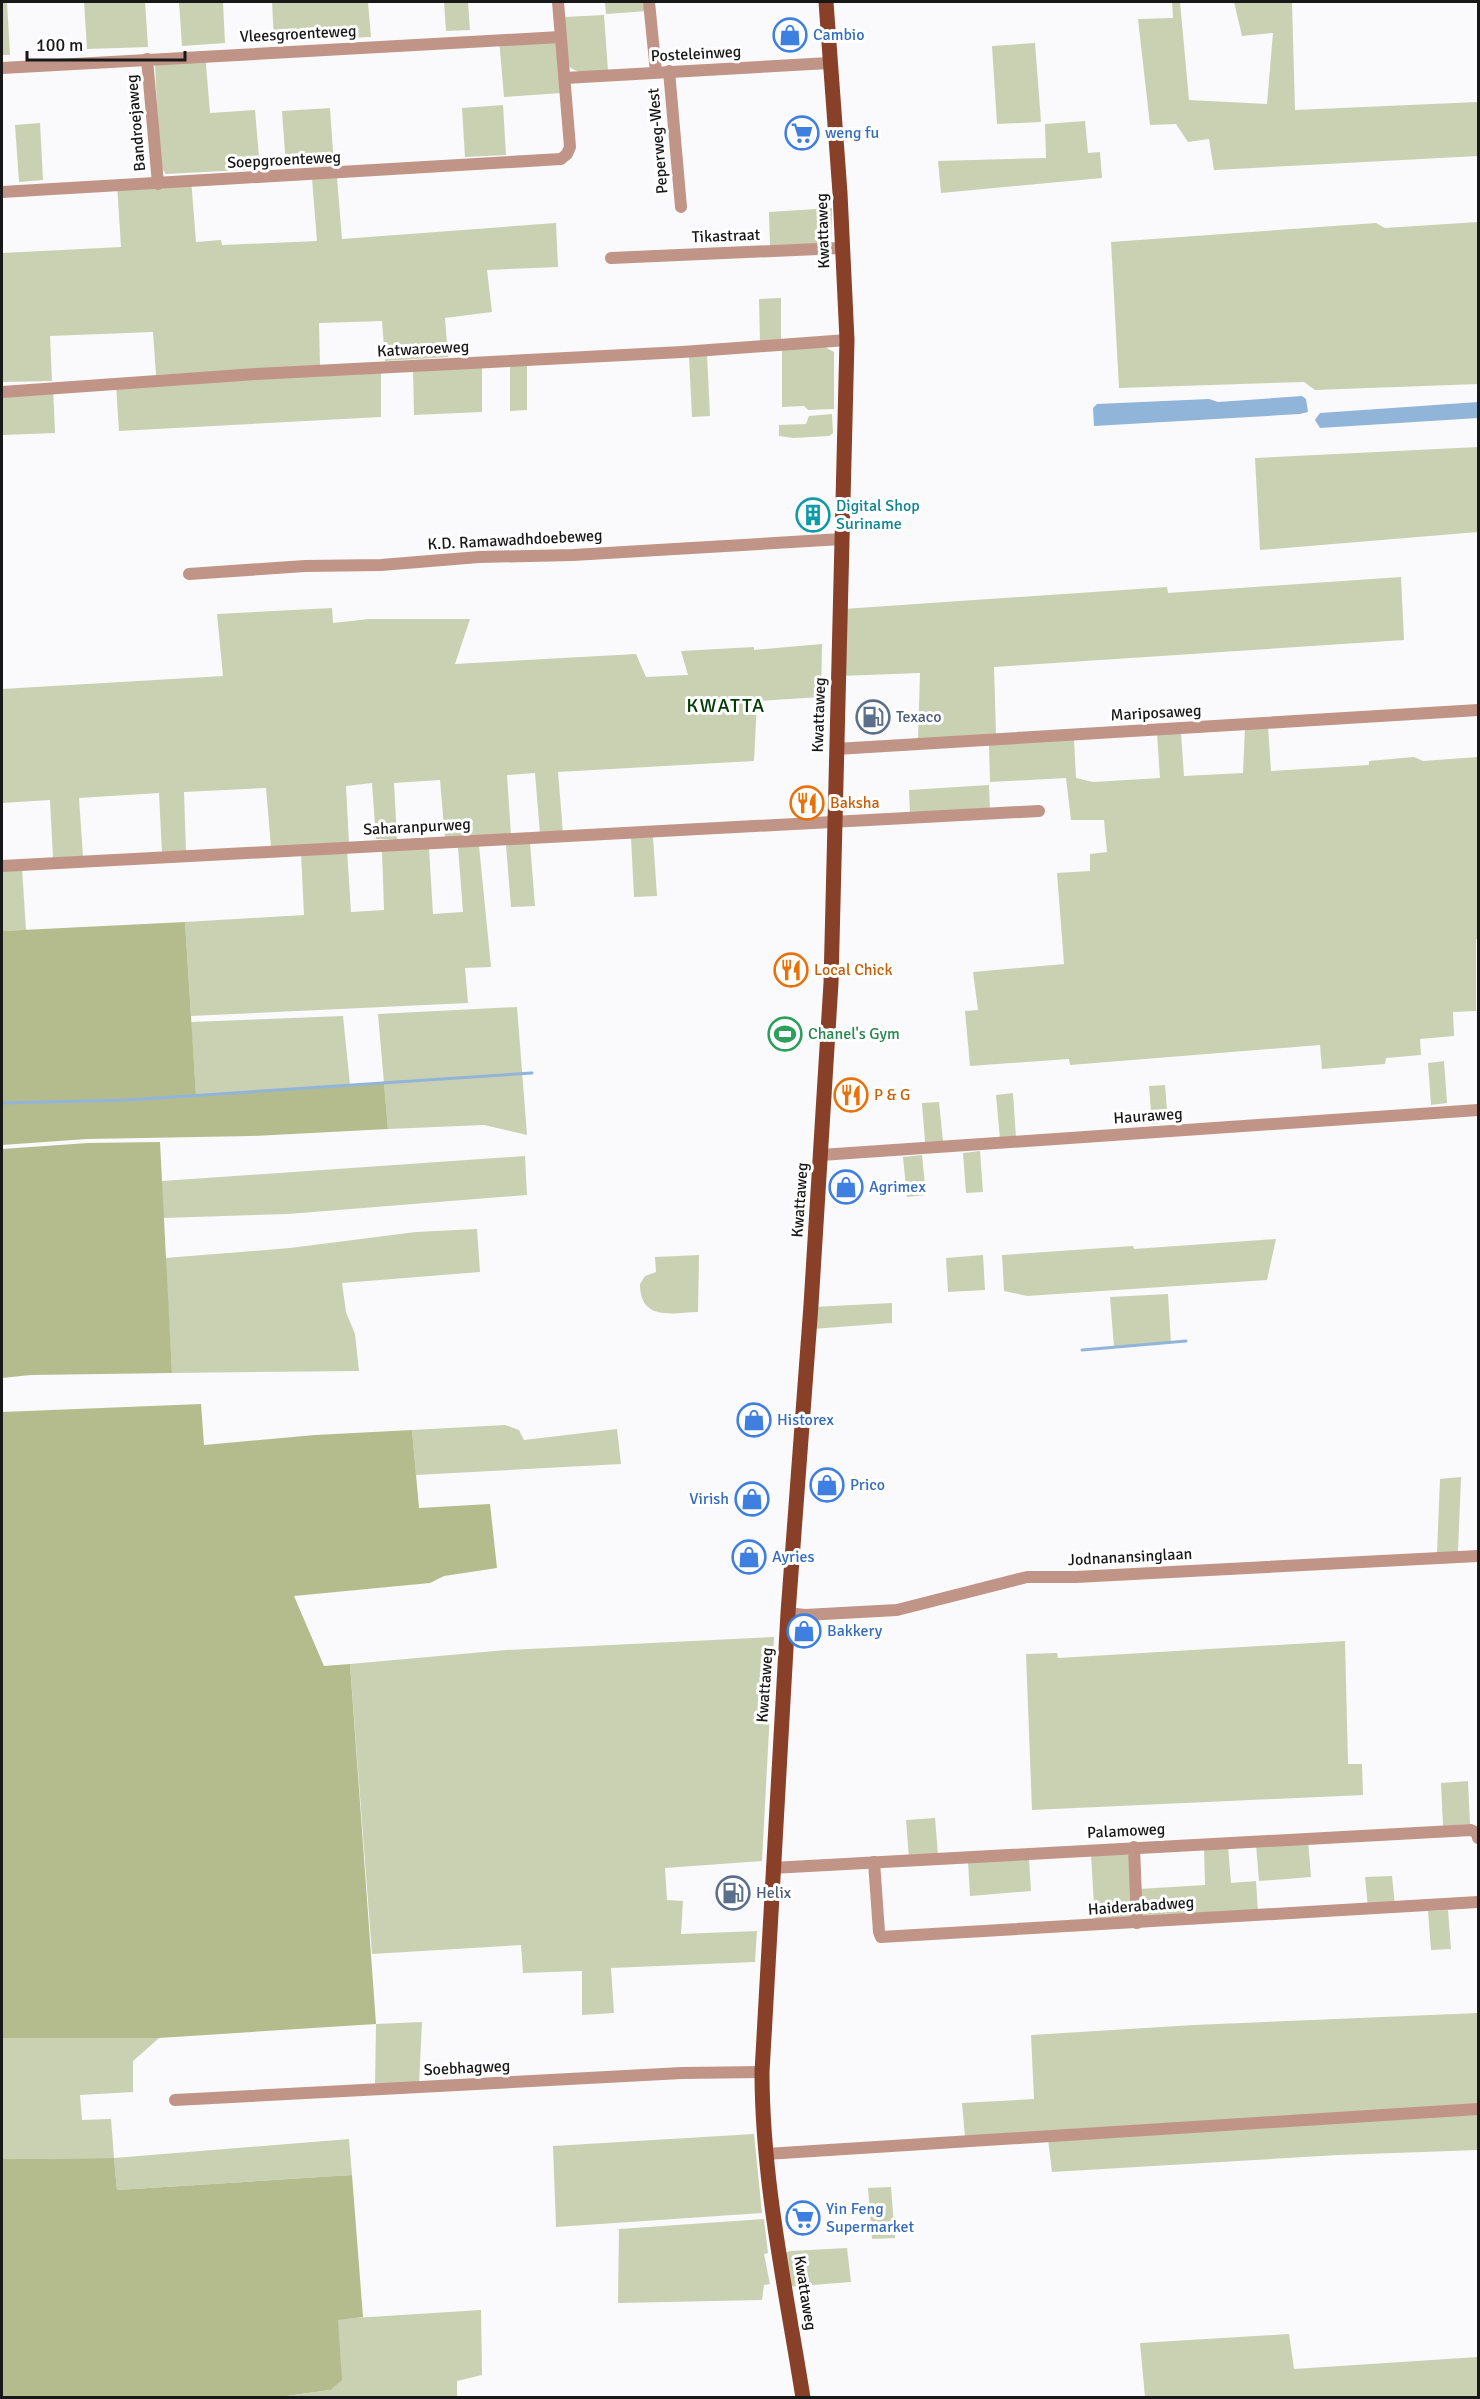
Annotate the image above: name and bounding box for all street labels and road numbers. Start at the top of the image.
street label: Vleesgroenteweg [239,21,357,47]
street label: Posteleinweg [650,42,742,66]
street label: Bandroejaweg [122,74,150,172]
street label: Peperweg-West [643,87,673,195]
street label: Soepgroenteweg [227,147,341,173]
street label: Kwattaweg [812,193,834,269]
street label: Tikastraat [691,225,761,247]
street label: Katwaroeweg [376,337,470,361]
street label: K.D. Ramawadhdoebeweg [427,525,603,555]
street label: Kwattaweg [808,677,830,753]
street label: Mariposaweg [1110,701,1202,725]
street label: Saharanpurweg [363,814,471,840]
street label: Hauraweg [1113,1104,1183,1128]
street label: Kwattaweg [787,1162,813,1238]
street label: Jodnanansinglaan [1067,1544,1193,1570]
street label: Kwattaweg [752,1647,778,1723]
street label: Palamoweg [1086,1819,1166,1843]
street label: Haiderabadweg [1087,1892,1195,1920]
street label: Soebhagweg [423,2056,511,2080]
street label: Kwattaweg [789,2254,821,2332]

